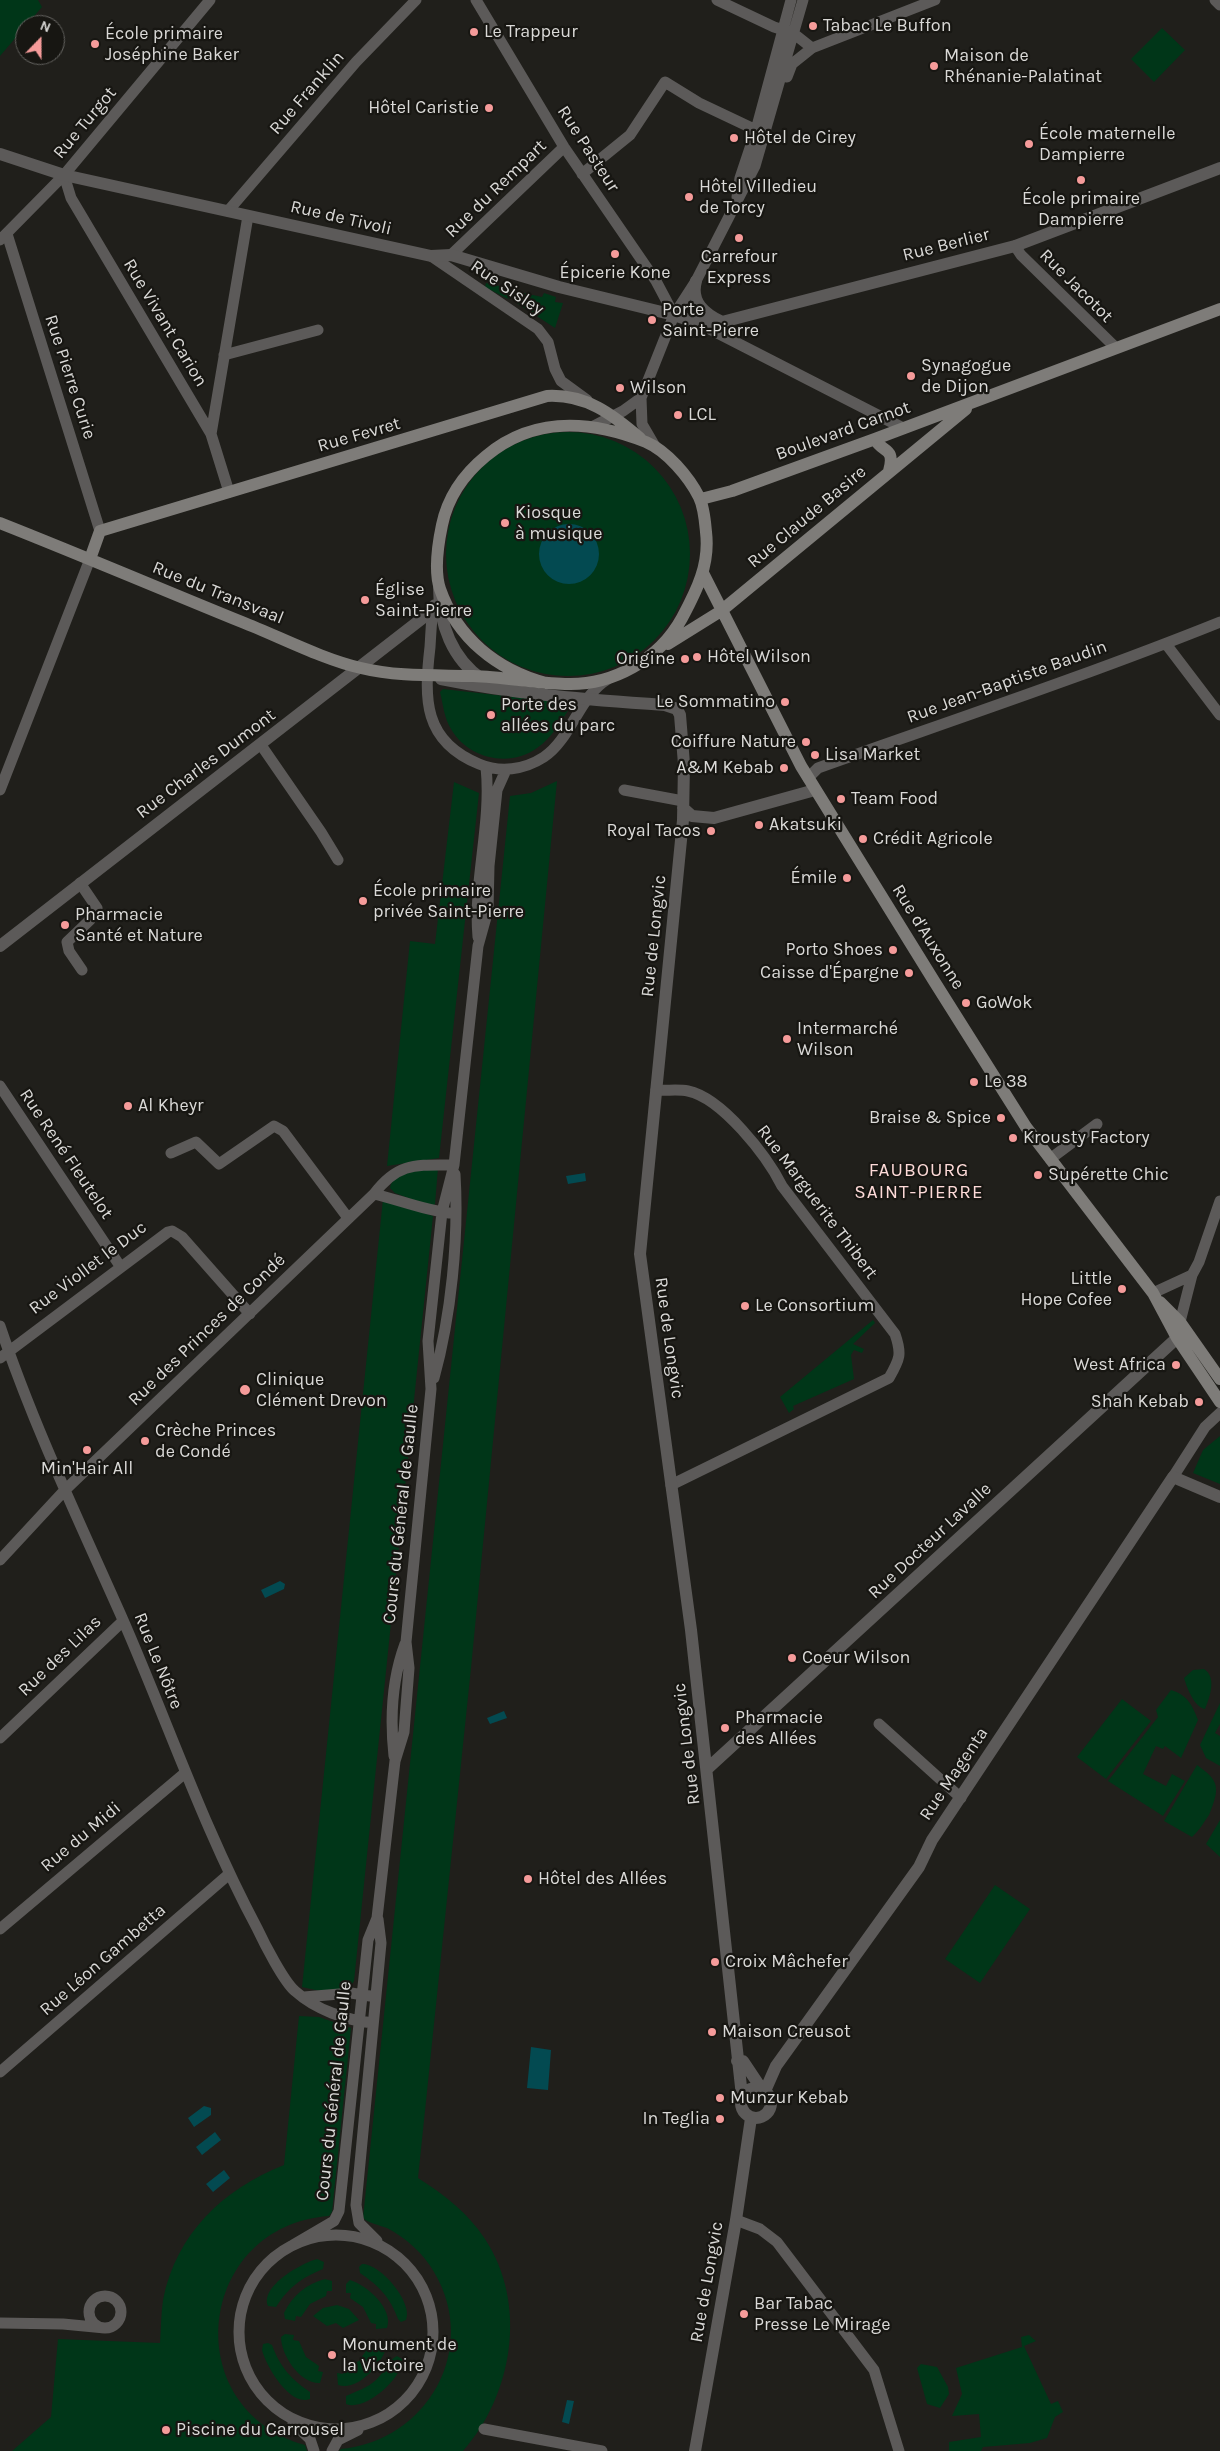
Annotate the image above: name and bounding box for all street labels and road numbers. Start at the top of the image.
street label: Rue Franklin [265,47,349,139]
street label: Rue Turgot [49,83,121,163]
street label: Rue Pasteur [552,102,624,196]
street label: Rue du Rempart [441,135,551,243]
street label: Rue de Tivoli [288,196,394,240]
street label: Rue Berlier [900,224,992,266]
street label: Rue Jacotot [1035,245,1117,327]
street label: Rue Vivant Carion [118,255,212,391]
street label: Rue Sisley [466,256,548,320]
street label: Rue Pierre Curie [40,312,100,442]
street label: Boulevard Carnot [773,397,913,465]
street label: Rue Fevret [315,413,403,457]
street label: Rue Claude Basire [743,461,871,573]
street label: Rue du Transvaal [149,557,287,629]
street label: Rue Jean-Baptiste Baudin [904,636,1110,728]
street label: Rue Charles Dumont [132,705,280,823]
street label: Rue de Longvic [637,874,671,998]
street label: Rue d'Auxonne [887,880,969,994]
street label: Rue René Fleutelot [14,1085,118,1223]
street label: Rue Marguerite Thibert [752,1121,882,1283]
street label: Rue Viollet le Duc [25,1217,151,1319]
street label: Rue des Princes de Condé [124,1249,290,1411]
street label: Rue de Longvic [650,1276,688,1400]
street label: Cours du Général de Gaulle [379,1403,423,1625]
street label: Rue Docteur Lavalle [864,1478,996,1604]
street label: Rue Le Nôtre [129,1610,187,1712]
street label: Rue des Lilas [14,1611,106,1701]
street label: Rue de Longvic [669,1682,705,1806]
street label: Rue Magenta [915,1723,993,1825]
street label: Rue du Midi [37,1797,125,1877]
street label: Rue Léon Gambetta [36,1899,170,2021]
street label: Cours du Général de Gaulle [312,1980,356,2202]
street label: Rue de Longvic [686,2220,728,2344]

